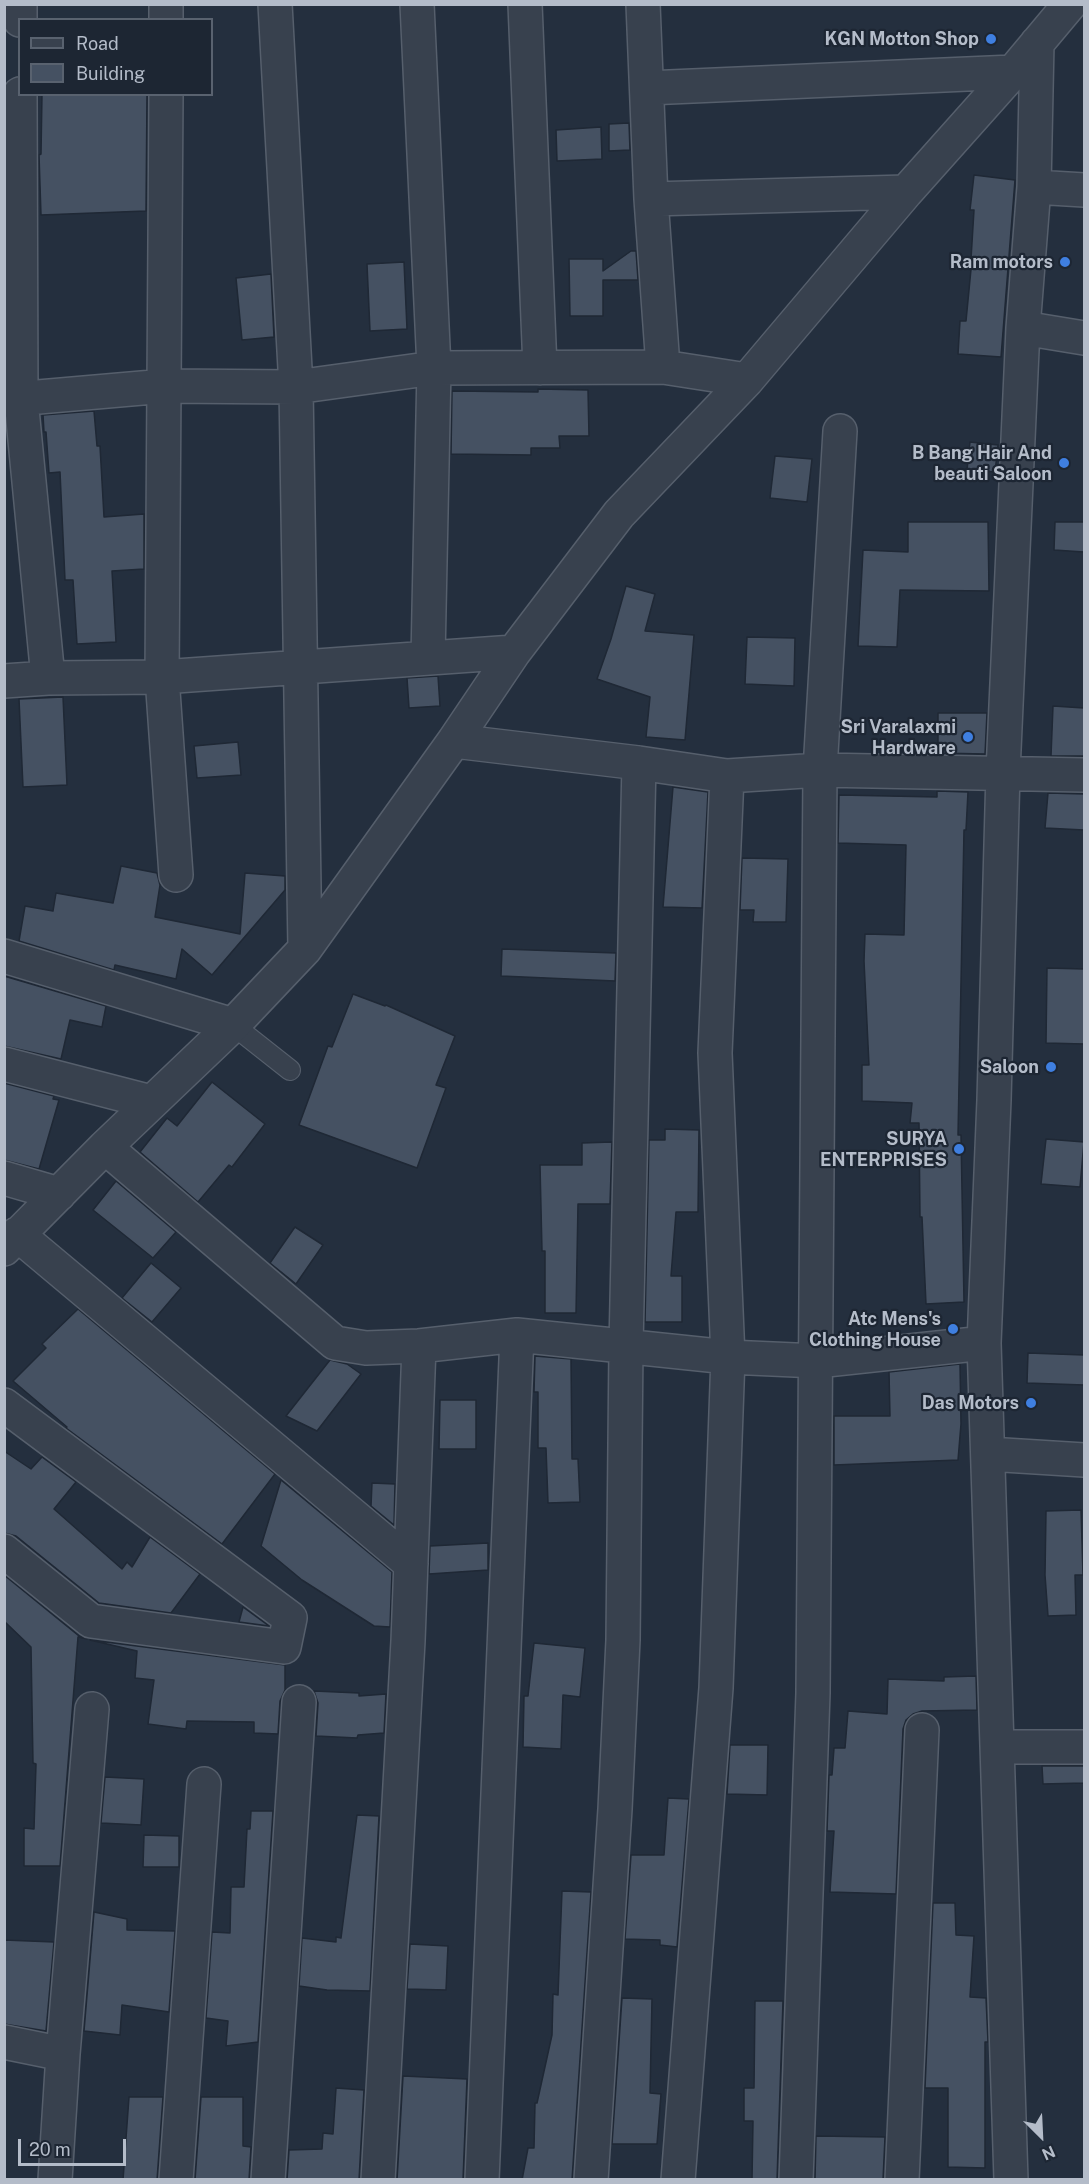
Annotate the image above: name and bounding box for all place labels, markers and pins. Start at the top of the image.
place label: KGN Motton Shop [824,28,979,50]
marker: KGN Motton Shop [984,32,998,46]
place label: Ram motors [950,251,1053,273]
marker: Ram motors [1058,255,1072,269]
place label: B Bang Hair And beauti Saloon [912,442,1052,484]
marker: B Bang Hair And beauti Saloon [1057,456,1071,470]
place label: Sri Varalaxmi Hardware [841,716,956,758]
marker: Sri Varalaxmi Hardware [961,730,975,744]
place label: Saloon [980,1056,1039,1078]
marker: Saloon [1044,1060,1058,1074]
place label: SURYA ENTERPRISES [820,1128,947,1170]
marker: SURYA ENTERPRISES [952,1142,966,1156]
place label: Atc Mens's Clothing House [809,1308,941,1350]
marker: Atc Mens's Clothing House [946,1322,960,1336]
place label: Das Motors [922,1392,1019,1414]
marker: Das Motors [1024,1396,1038,1410]

